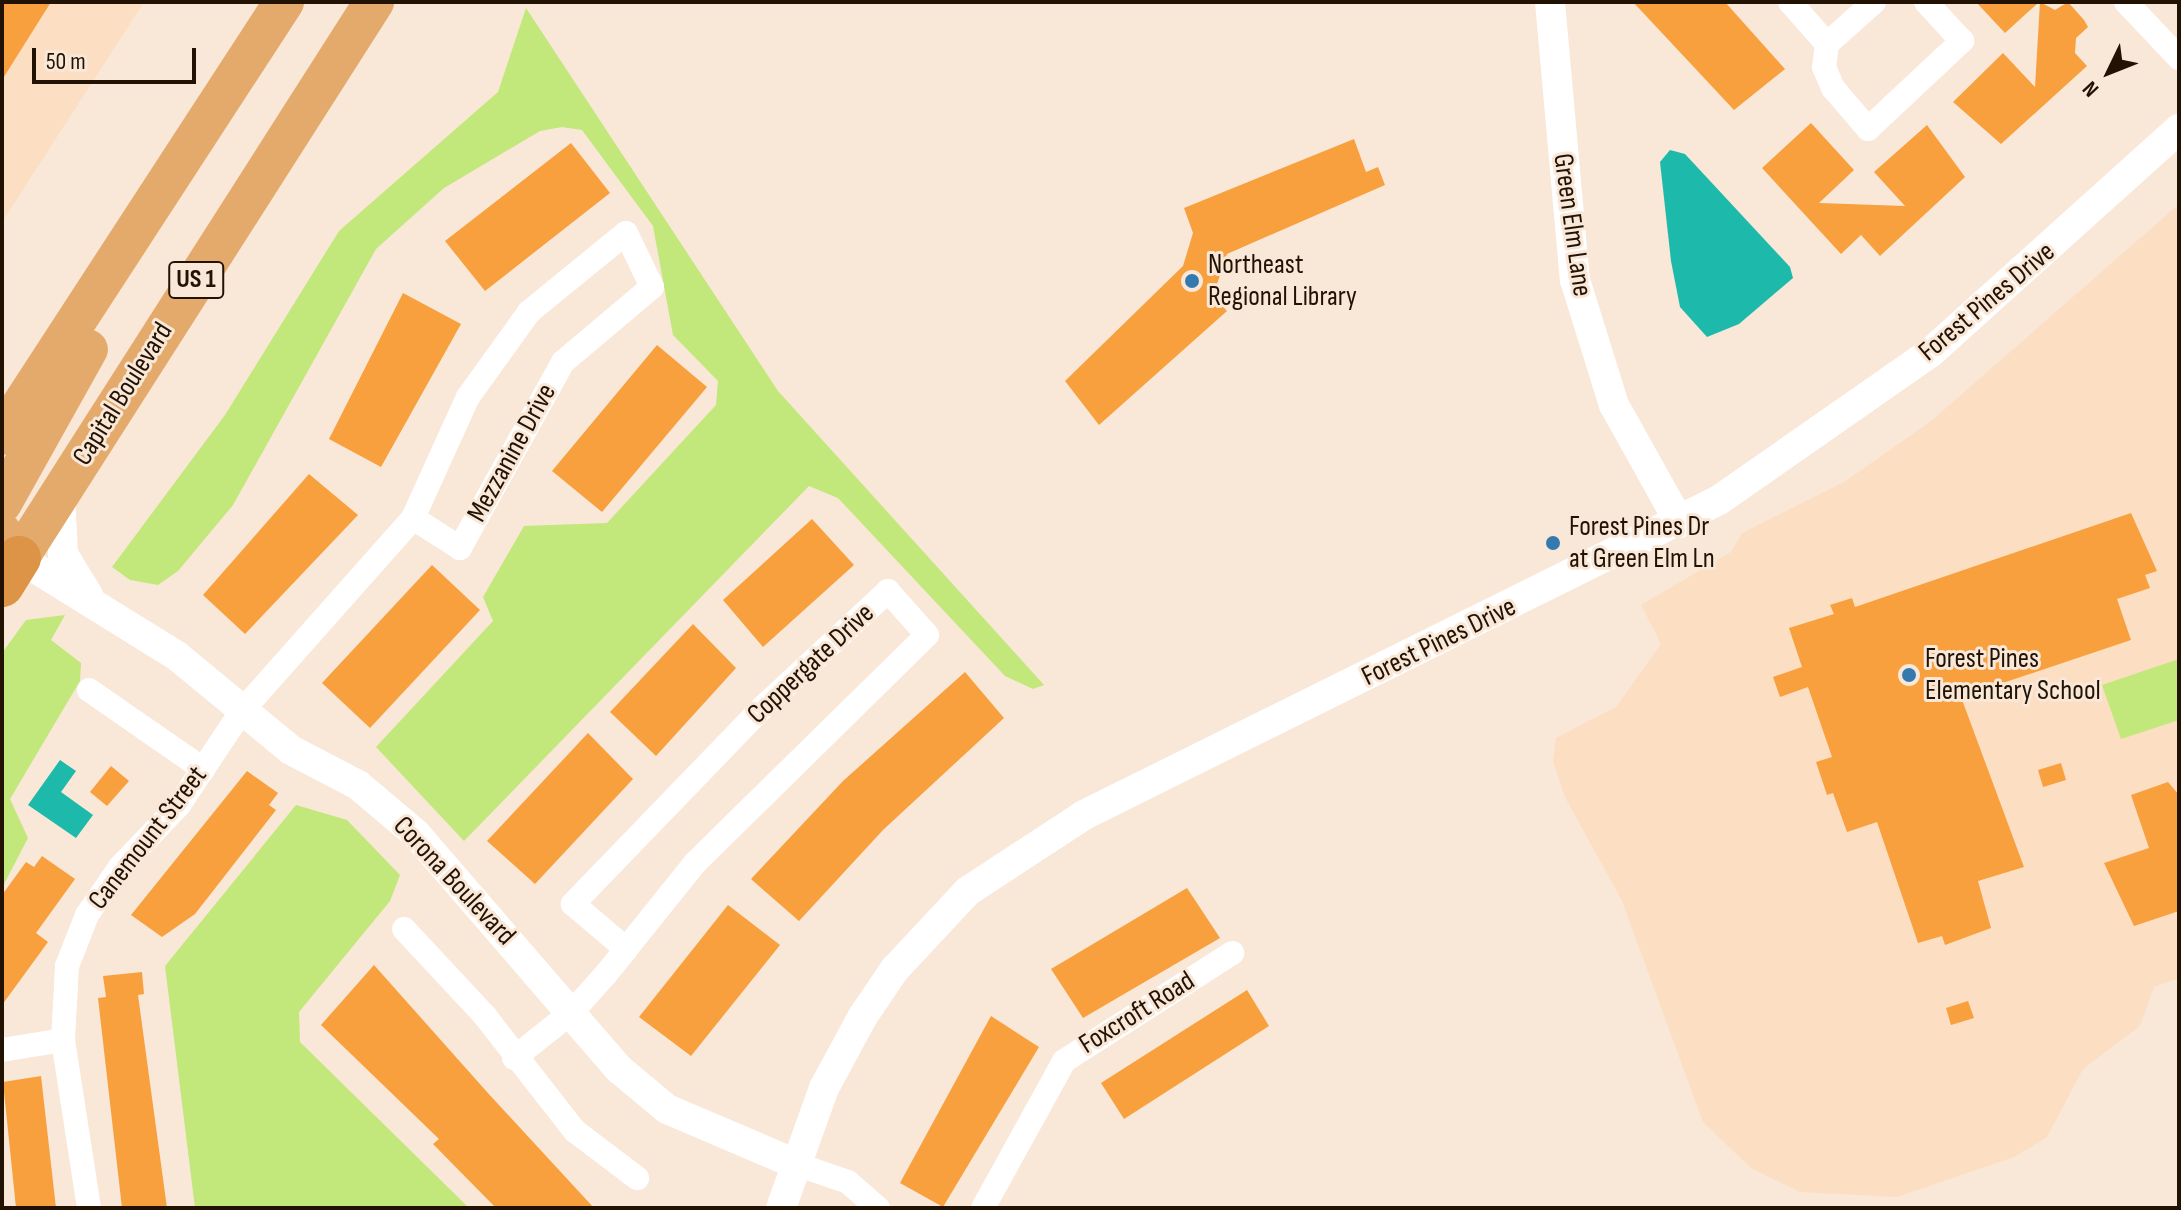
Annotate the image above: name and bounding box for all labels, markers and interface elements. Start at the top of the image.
scale bar [36,32,200,82]
north arrow [2069,32,2149,112]
text: 50 m [46,47,86,76]
text: N [2077,75,2105,102]
street label: Green Elm Lane [1545,151,1599,299]
street label: Forest Pines Drive [1912,235,2062,369]
place label: Northeast Regional Library [1208,248,1357,314]
road number: US 1 [168,258,224,302]
marker: Northeast Regional Library [1183,272,1201,290]
street label: Capital Boulevard [66,316,180,472]
street label: Mezzanine Drive [460,378,564,528]
place label: Forest Pines Dr at Green Elm Ln [1569,510,1715,576]
marker: Forest Pines Dr at Green Elm Ln [1544,534,1562,552]
street label: Forest Pines Drive [1356,590,1522,694]
street label: Coppergate Drive [741,597,881,731]
place label: Forest Pines Elementary School [1925,642,2101,708]
marker: Forest Pines Elementary School [1900,666,1918,684]
street label: Canemount Street [82,760,214,916]
street label: Corona Boulevard [386,810,522,952]
street label: Foxcroft Road [1073,964,1201,1062]

